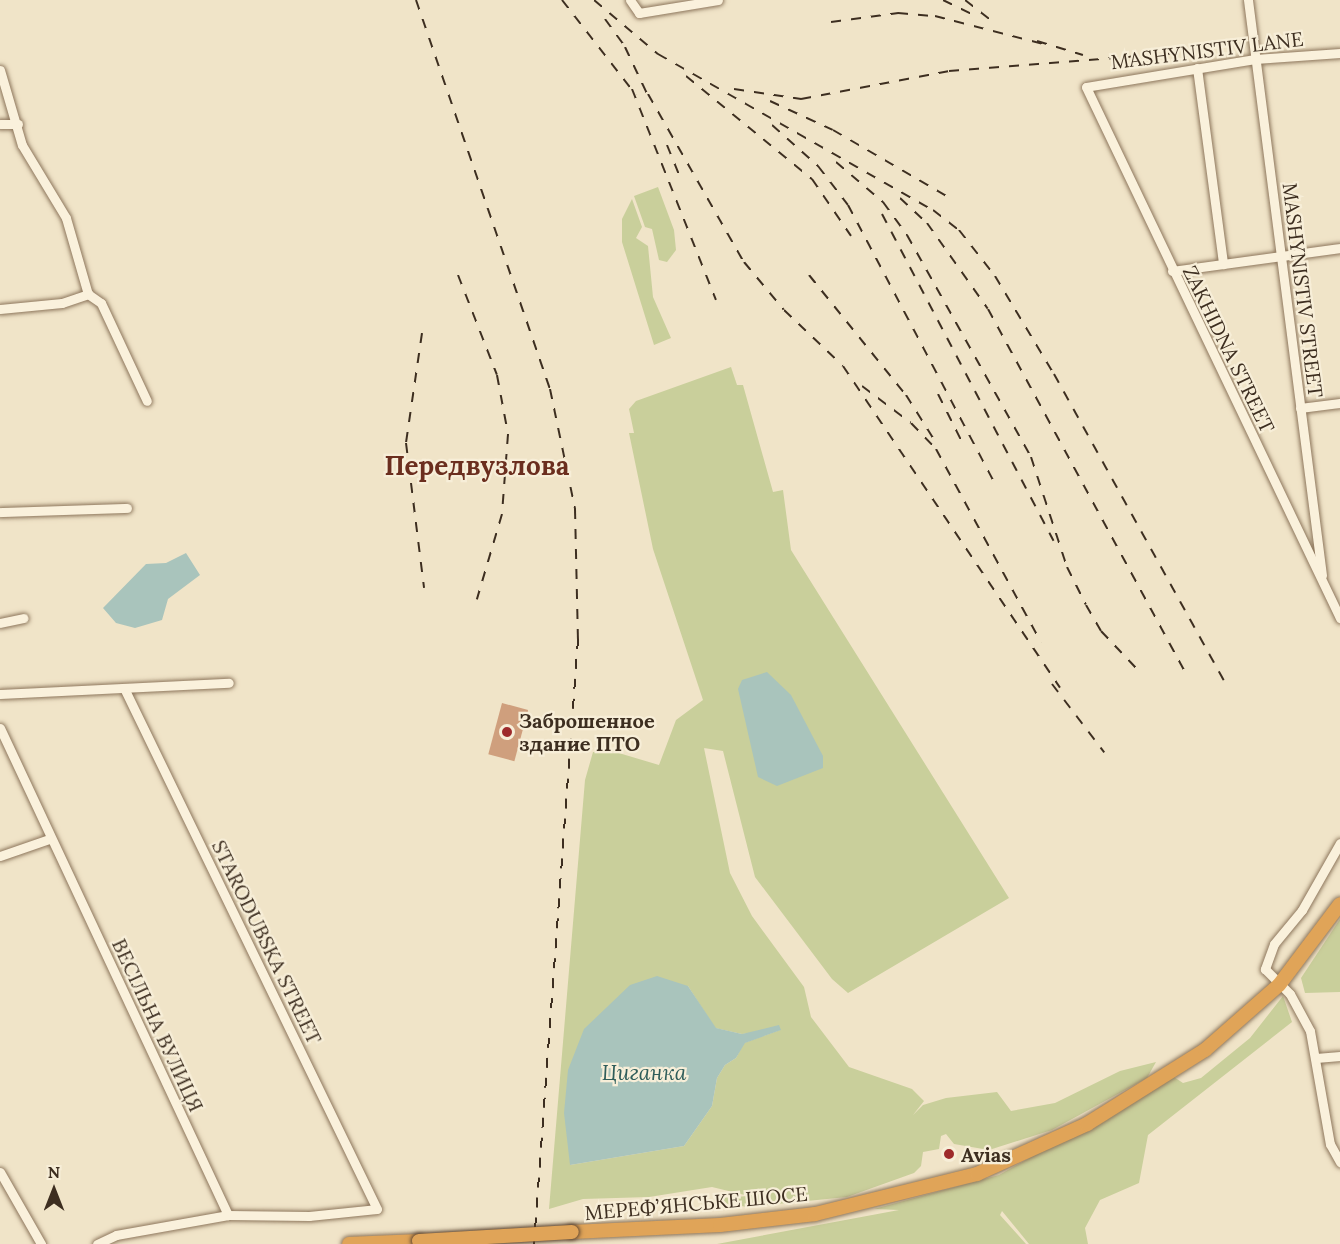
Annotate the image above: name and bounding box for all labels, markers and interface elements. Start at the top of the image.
street label: MASHYNISTIV LANE [1109,26,1305,74]
street label: MASHYNISTIV STREET [1278,181,1328,399]
street label: ZAKHIDNA STREET [1178,262,1280,436]
district label: Передвузлова [385,450,569,482]
place label: Заброшенное здание ПТО [519,708,655,755]
marker: Заброшенное здание ПТО [500,725,514,739]
street label: STARODUBSKA STREET [207,836,327,1048]
street label: ВЕСІЛЬНА ВУЛИЦЯ [107,935,209,1115]
water label: Циганка [602,1060,686,1086]
place label: Avias [961,1142,1011,1166]
marker: Avias [942,1147,956,1161]
north arrow [24,1160,84,1220]
text: N [48,1162,60,1182]
street label: МЕРЕФ’ЯНСЬКЕ ШОСЕ [583,1181,809,1225]

